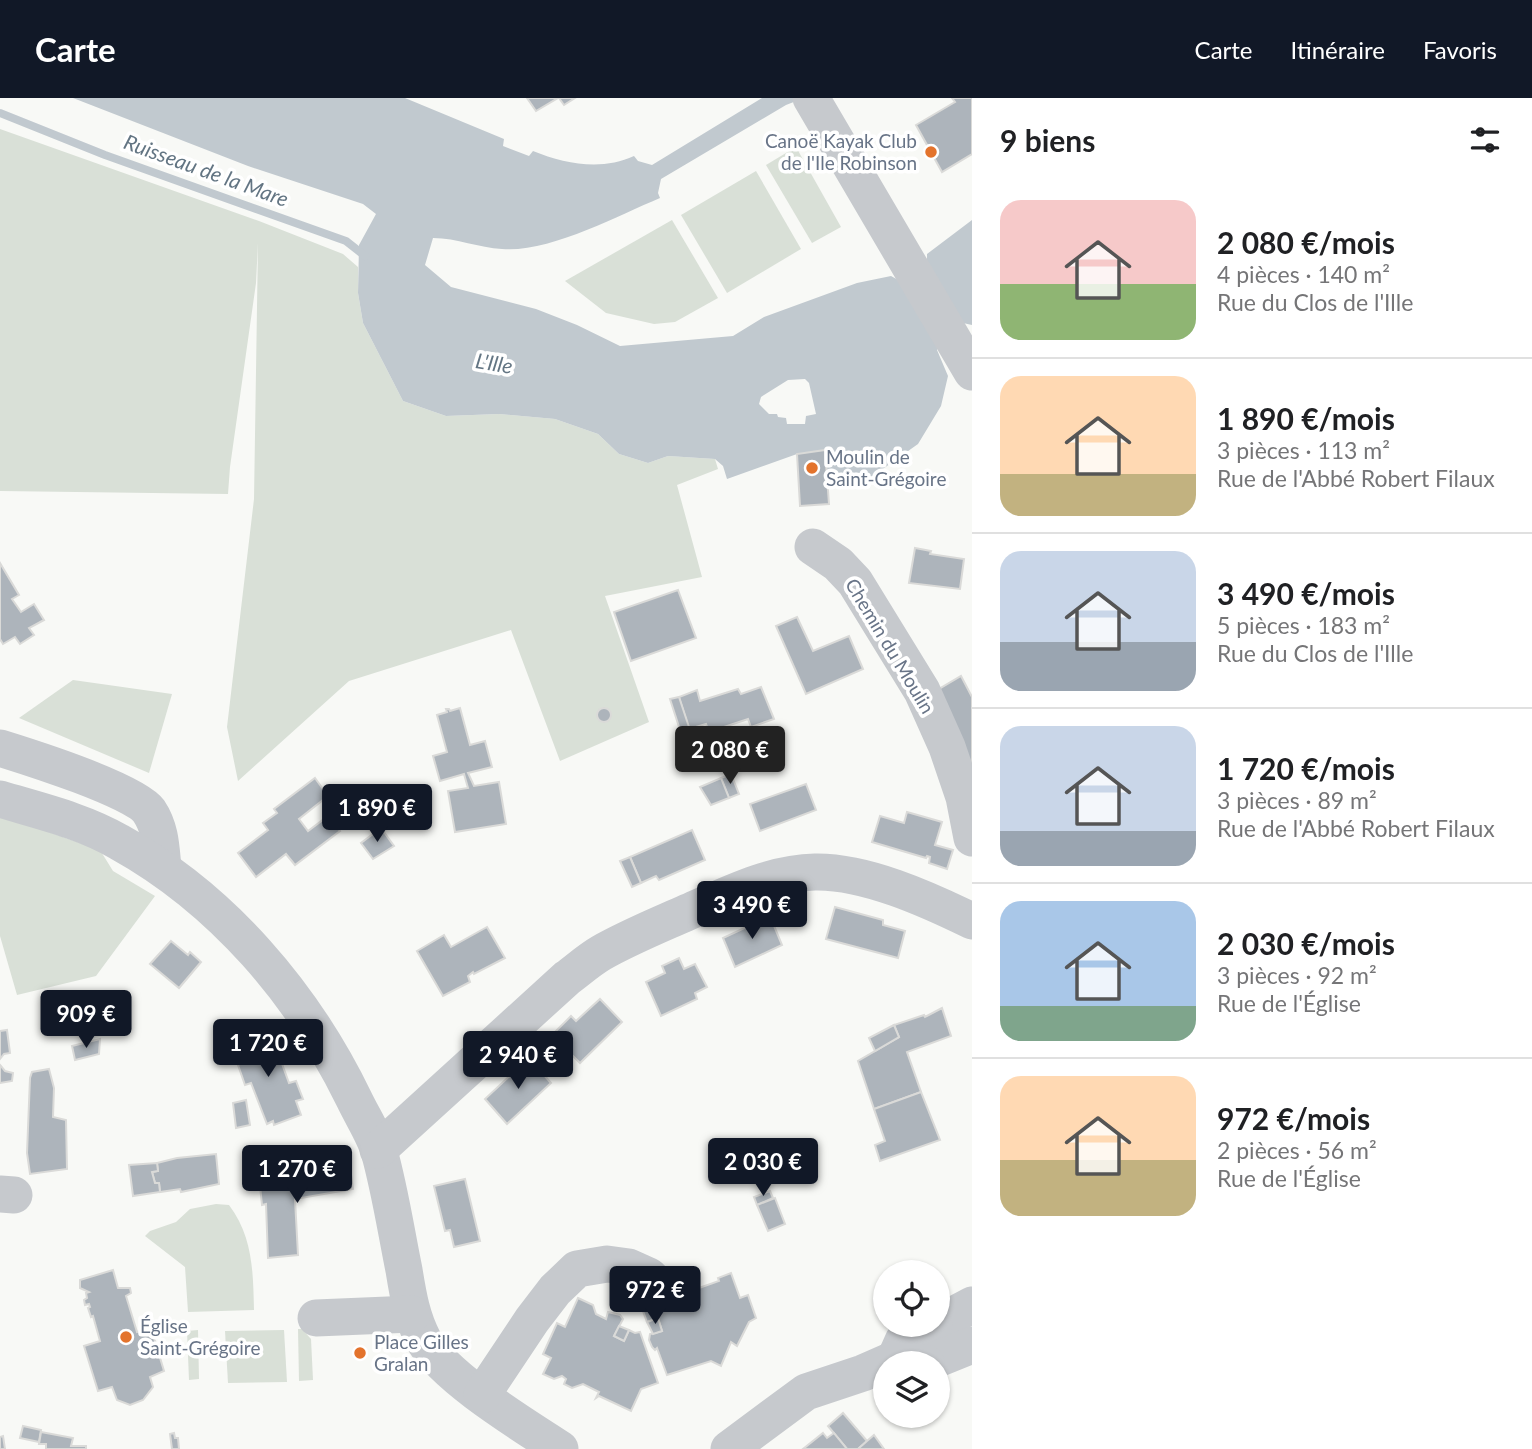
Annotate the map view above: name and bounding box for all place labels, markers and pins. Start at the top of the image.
place label: Canoë Kayak Club de l'Ile Robinson [765,129,917,174]
marker: Canoë Kayak Club de l'Ile Robinson [923,144,939,160]
place label: Moulin de Saint-Grégoire [826,445,946,490]
marker: Moulin de Saint-Grégoire [804,460,820,476]
pin: 2 080 € [665,726,795,786]
pin: 1 890 € [312,784,442,844]
pin: 3 490 € [687,882,817,941]
pin: 909 € [37,990,135,1050]
pin: 1 720 € [203,1020,333,1079]
pin: 2 940 € [453,1032,583,1091]
pin: 2 030 € [698,1138,828,1198]
pin: 1 270 € [232,1146,362,1205]
pin: 972 € [606,1266,704,1326]
place label: Église Saint-Grégoire [140,1314,260,1359]
marker: Église Saint-Grégoire [118,1329,134,1345]
place label: Place Gilles Gralan [374,1330,469,1375]
marker: Place Gilles Gralan [352,1345,368,1361]

